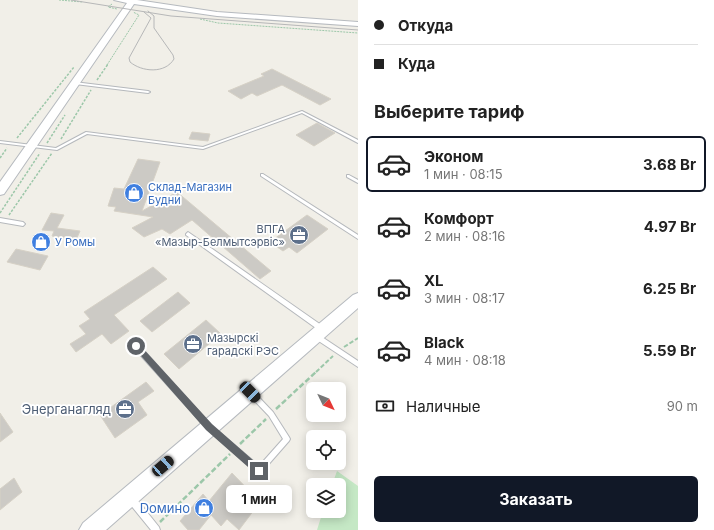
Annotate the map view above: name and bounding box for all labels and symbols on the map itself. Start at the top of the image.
place label: Склад-Магазин Будни [148,180,232,207]
shop icon: Склад-Магазин Будни [123,182,145,204]
place label: ВПГА «Мазыр-Белмытсэрвіс» [155,222,285,249]
office icon: ВПГА «Мазыр-Белмытсэрвіс» [288,224,310,246]
shop icon: У Ромы [30,231,52,253]
place label: У Ромы [55,235,95,249]
place label: Мазырскі гарадскі РЭС [207,331,279,358]
office icon: Мазырскі гарадскі РЭС [182,333,204,355]
route start [127,337,145,355]
car [237,379,263,405]
north arrow [306,382,346,422]
office icon: Энерганагляд [114,398,136,420]
place label: Энерганагляд [22,401,111,417]
car [150,454,176,478]
route end [250,462,268,480]
callout: 1 мин [226,485,292,513]
shop icon: Dомино [193,497,215,519]
place label: Dомино [140,500,190,516]

